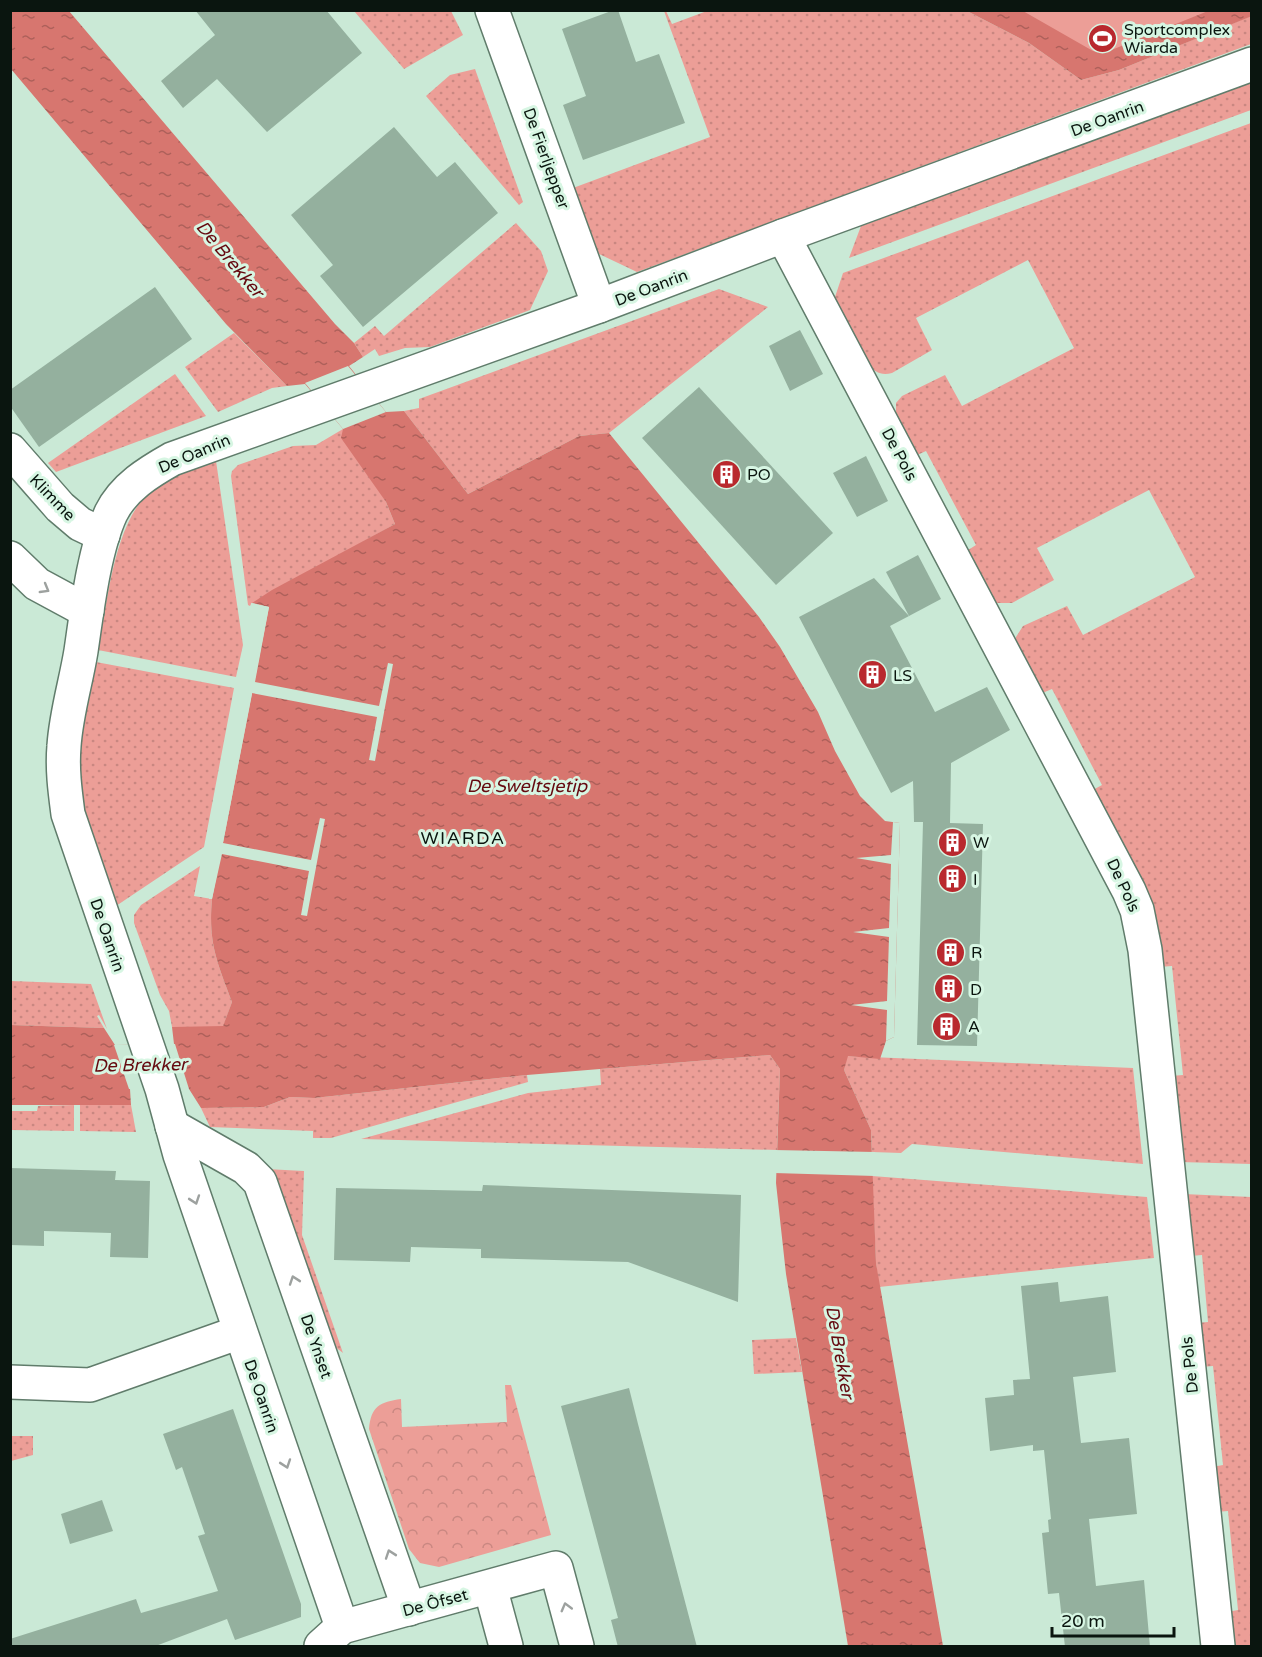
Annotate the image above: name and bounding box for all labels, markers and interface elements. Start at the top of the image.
place label: Sportcomplex Wiarda [1124,20,1230,58]
sports icon: Sportcomplex Wiarda [1087,22,1119,54]
street label: De Oanrin [1068,96,1147,141]
street label: De Fierljepper [519,105,574,212]
water label: De Brekker [191,216,270,304]
street label: De Oanrin [612,265,691,311]
street label: De Pols [877,425,921,484]
street label: De Oanrin [155,430,233,478]
building icon: PO [710,458,742,490]
place label: PO [747,465,771,485]
street label: Klimme [25,470,79,525]
one-way arrow [39,581,49,593]
building icon: LS [856,659,888,691]
place label: LS [893,666,912,686]
water label: De Sweltsjetip [467,775,589,797]
building icon: W [936,826,968,858]
district label: WIARDA [420,827,506,849]
place label: W [973,833,989,853]
street label: De Pols [1102,855,1144,915]
building icon: I [936,863,968,895]
place label: I [973,870,978,890]
street label: De Oanrin [85,896,129,975]
building icon: R [934,936,966,968]
place label: R [971,943,982,963]
building icon: D [933,973,965,1005]
place label: D [970,980,982,1000]
building icon: A [931,1010,963,1042]
place label: A [968,1017,980,1037]
water label: De Brekker [93,1053,189,1077]
one-way arrow [188,1194,200,1205]
one-way arrow [288,1275,301,1286]
water label: De Brekker [821,1304,859,1402]
street label: De Ynset [296,1312,336,1381]
street label: De Pols [1177,1336,1203,1394]
street label: De Oanrin [239,1357,283,1436]
one-way arrow [278,1458,291,1469]
one-way arrow [384,1549,397,1560]
street label: De Ôfset [400,1585,470,1621]
scale bar [1052,1600,1174,1638]
one-way arrow [561,1602,574,1612]
text: 20 m [1061,1610,1105,1632]

